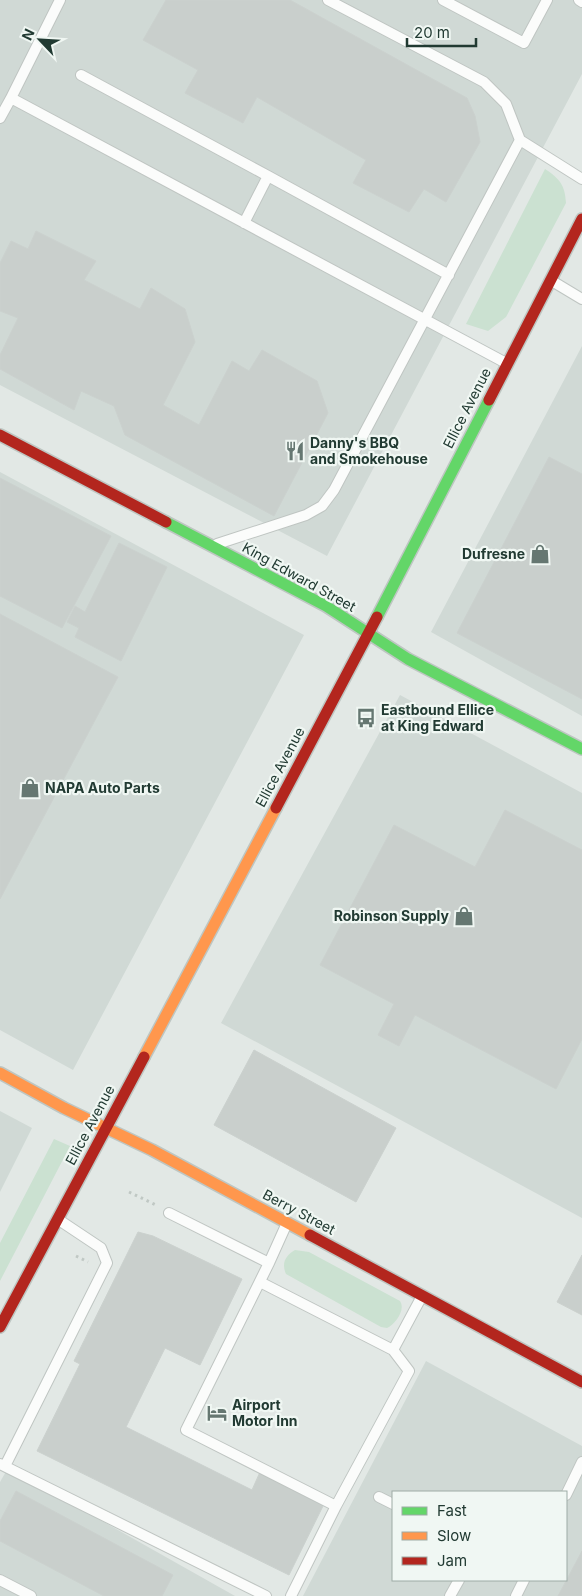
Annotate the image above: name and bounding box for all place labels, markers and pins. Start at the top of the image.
place label: Danny's BBQ and Smokehouse [310,434,428,467]
restaurant icon: Danny's BBQ and Smokehouse [284,440,306,462]
shop icon: Dufresne [529,543,551,565]
place label: Dufresne [462,545,525,562]
place label: Eastbound Ellice at King Edward [381,701,494,734]
bus stop icon: Eastbound Ellice at King Edward [355,707,377,729]
shop icon: NAPA Auto Parts [19,777,41,799]
place label: NAPA Auto Parts [45,779,160,796]
shop icon: Robinson Supply [453,905,475,927]
place label: Robinson Supply [334,907,450,924]
place label: Airport Motor Inn [232,1396,298,1429]
hotel icon: Airport Motor Inn [206,1402,228,1424]

